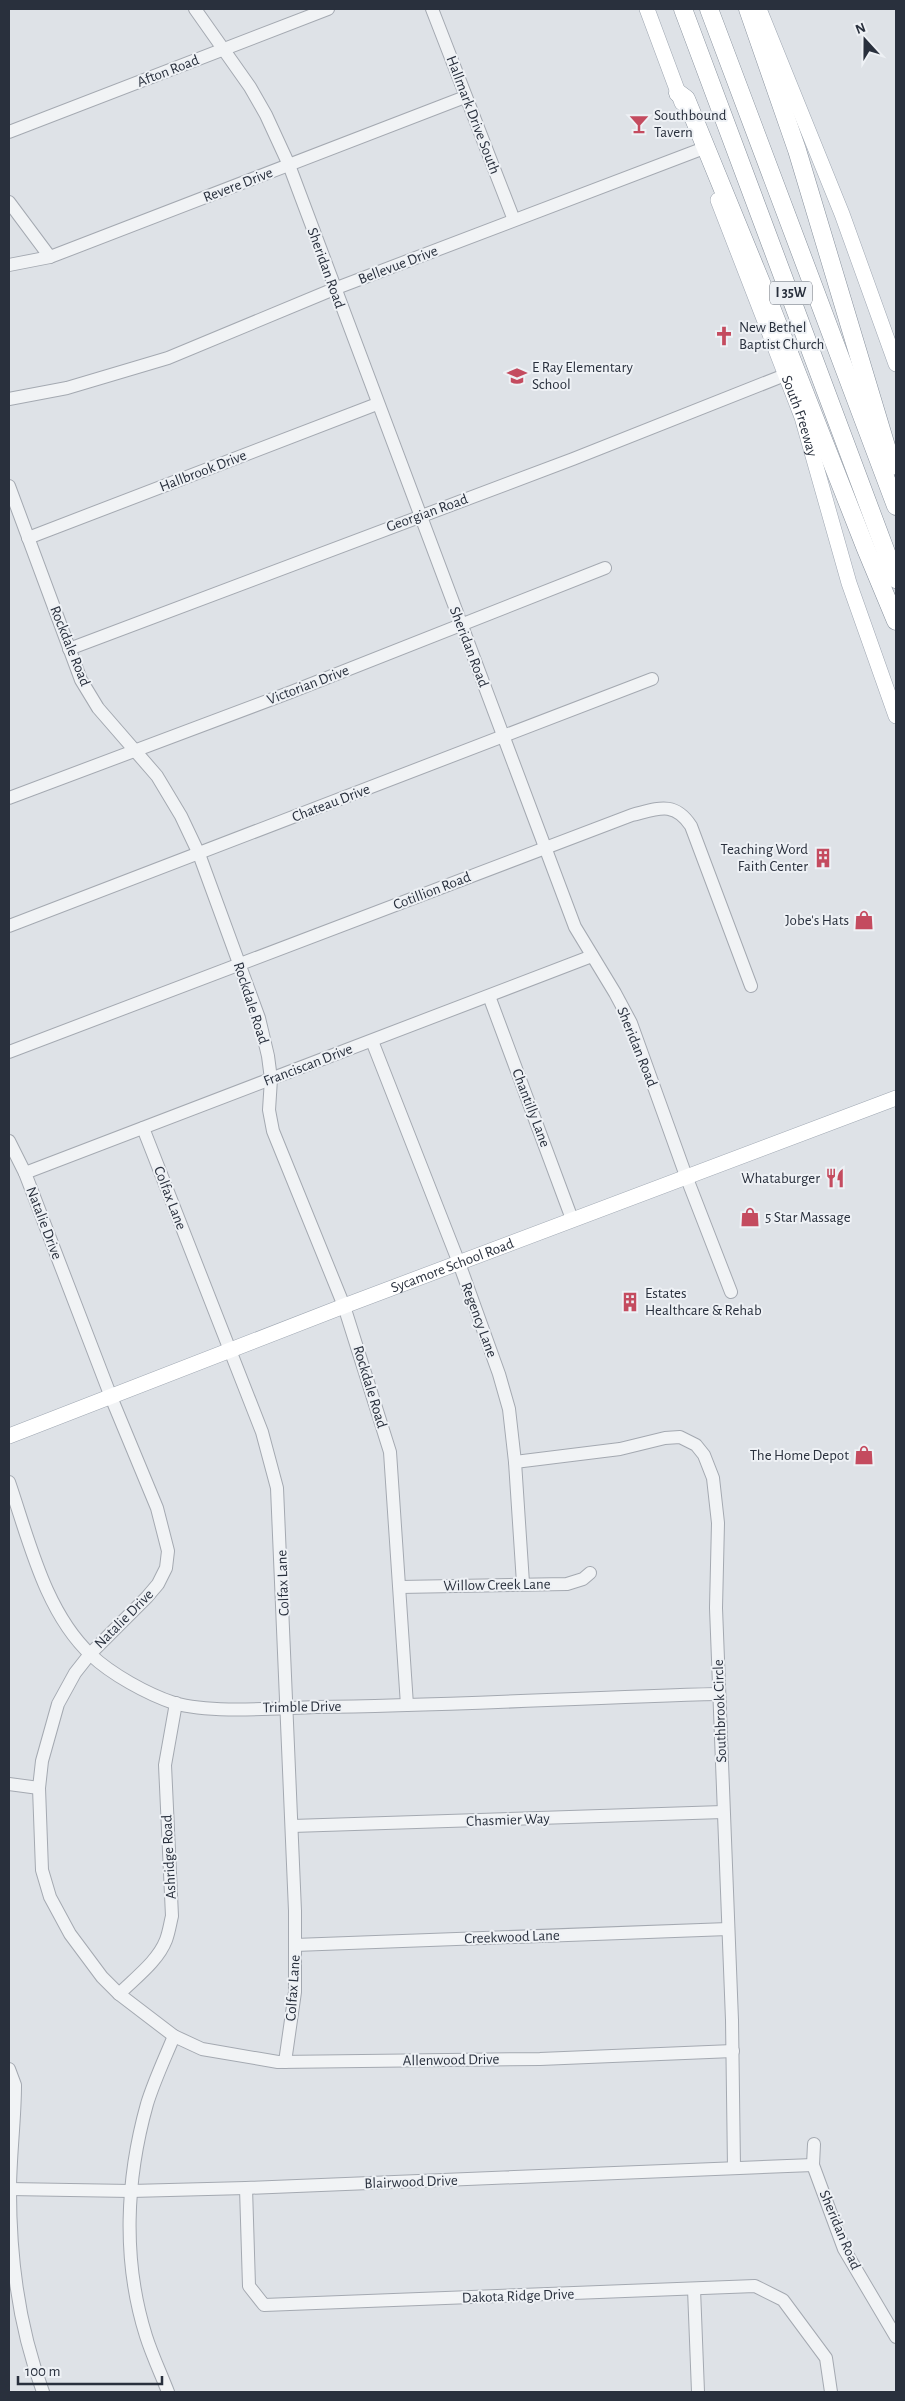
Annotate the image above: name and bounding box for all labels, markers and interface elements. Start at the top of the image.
north arrow [840,15,890,65]
text: N [854,21,868,37]
street label: Afton Road [135,52,201,90]
street label: Hallmark Drive South [444,54,502,176]
place label: Southbound Tavern [654,108,727,140]
bar icon: Southbound Tavern [628,113,650,135]
street label: Revere Drive [201,165,275,205]
street label: Sheridan Road [304,226,348,311]
street label: Bellevue Drive [356,243,440,287]
road number: I 35W [770,282,812,304]
place label: New Bethel Baptist Church [739,320,824,352]
church icon: New Bethel Baptist Church [713,325,735,347]
place label: E Ray Elementary School [532,360,633,392]
school or university icon: E Ray Elementary School [506,365,528,387]
street label: South Freeway [779,373,820,459]
street label: Hallbrook Drive [157,447,249,494]
street label: Georgian Road [384,491,470,535]
street label: Rockdale Road [47,604,93,688]
street label: Sheridan Road [447,605,491,689]
street label: Victorian Drive [265,662,351,707]
street label: Chateau Drive [290,781,372,825]
place label: Teaching Word Faith Center [721,842,808,874]
building icon: Teaching Word Faith Center [812,847,834,869]
street label: Cotillion Road [391,869,473,913]
shop icon: Jobe's Hats [853,909,875,931]
place label: Jobe's Hats [785,913,849,928]
street label: Rockdale Road [231,960,271,1046]
street label: Sheridan Road [614,1005,660,1089]
street label: Franciscan Drive [261,1041,355,1089]
street label: Chantilly Lane [509,1067,553,1149]
street label: Colfax Lane [151,1164,189,1232]
restaurant icon: Whataburger [824,1167,846,1189]
place label: Whataburger [741,1171,820,1186]
street label: Natalie Drive [23,1185,65,1261]
shop icon: 5 Star Massage [739,1206,761,1228]
place label: 5 Star Massage [765,1210,851,1225]
street label: Sycamore School Road [389,1235,516,1295]
street label: Regency Lane [458,1280,500,1360]
place label: Estates Healthcare & Rehab [645,1286,762,1318]
building icon: Estates Healthcare & Rehab [619,1291,641,1313]
street label: Rockdale Road [350,1344,390,1430]
shop icon: The Home Depot [853,1444,875,1466]
place label: The Home Depot [750,1448,849,1463]
street label: Colfax Lane [274,1549,292,1617]
street label: Willow Creek Lane [443,1577,551,1593]
street label: Natalie Drive [92,1587,156,1651]
street label: Southbrook Circle [711,1659,729,1763]
street label: Trimble Drive [262,1699,342,1715]
street label: Chasmier Way [466,1811,551,1829]
street label: Ashridge Road [159,1814,179,1900]
street label: Creekwood Lane [464,1928,560,1946]
street label: Colfax Lane [283,1954,303,2022]
street label: Allenwood Drive [403,2052,499,2068]
street label: Blairwood Drive [364,2173,458,2191]
street label: Sheridan Road [817,2188,864,2272]
street label: Dakota Ridge Drive [462,2287,575,2305]
scale bar [18,2354,161,2386]
text: 100 m [25,2364,60,2379]

